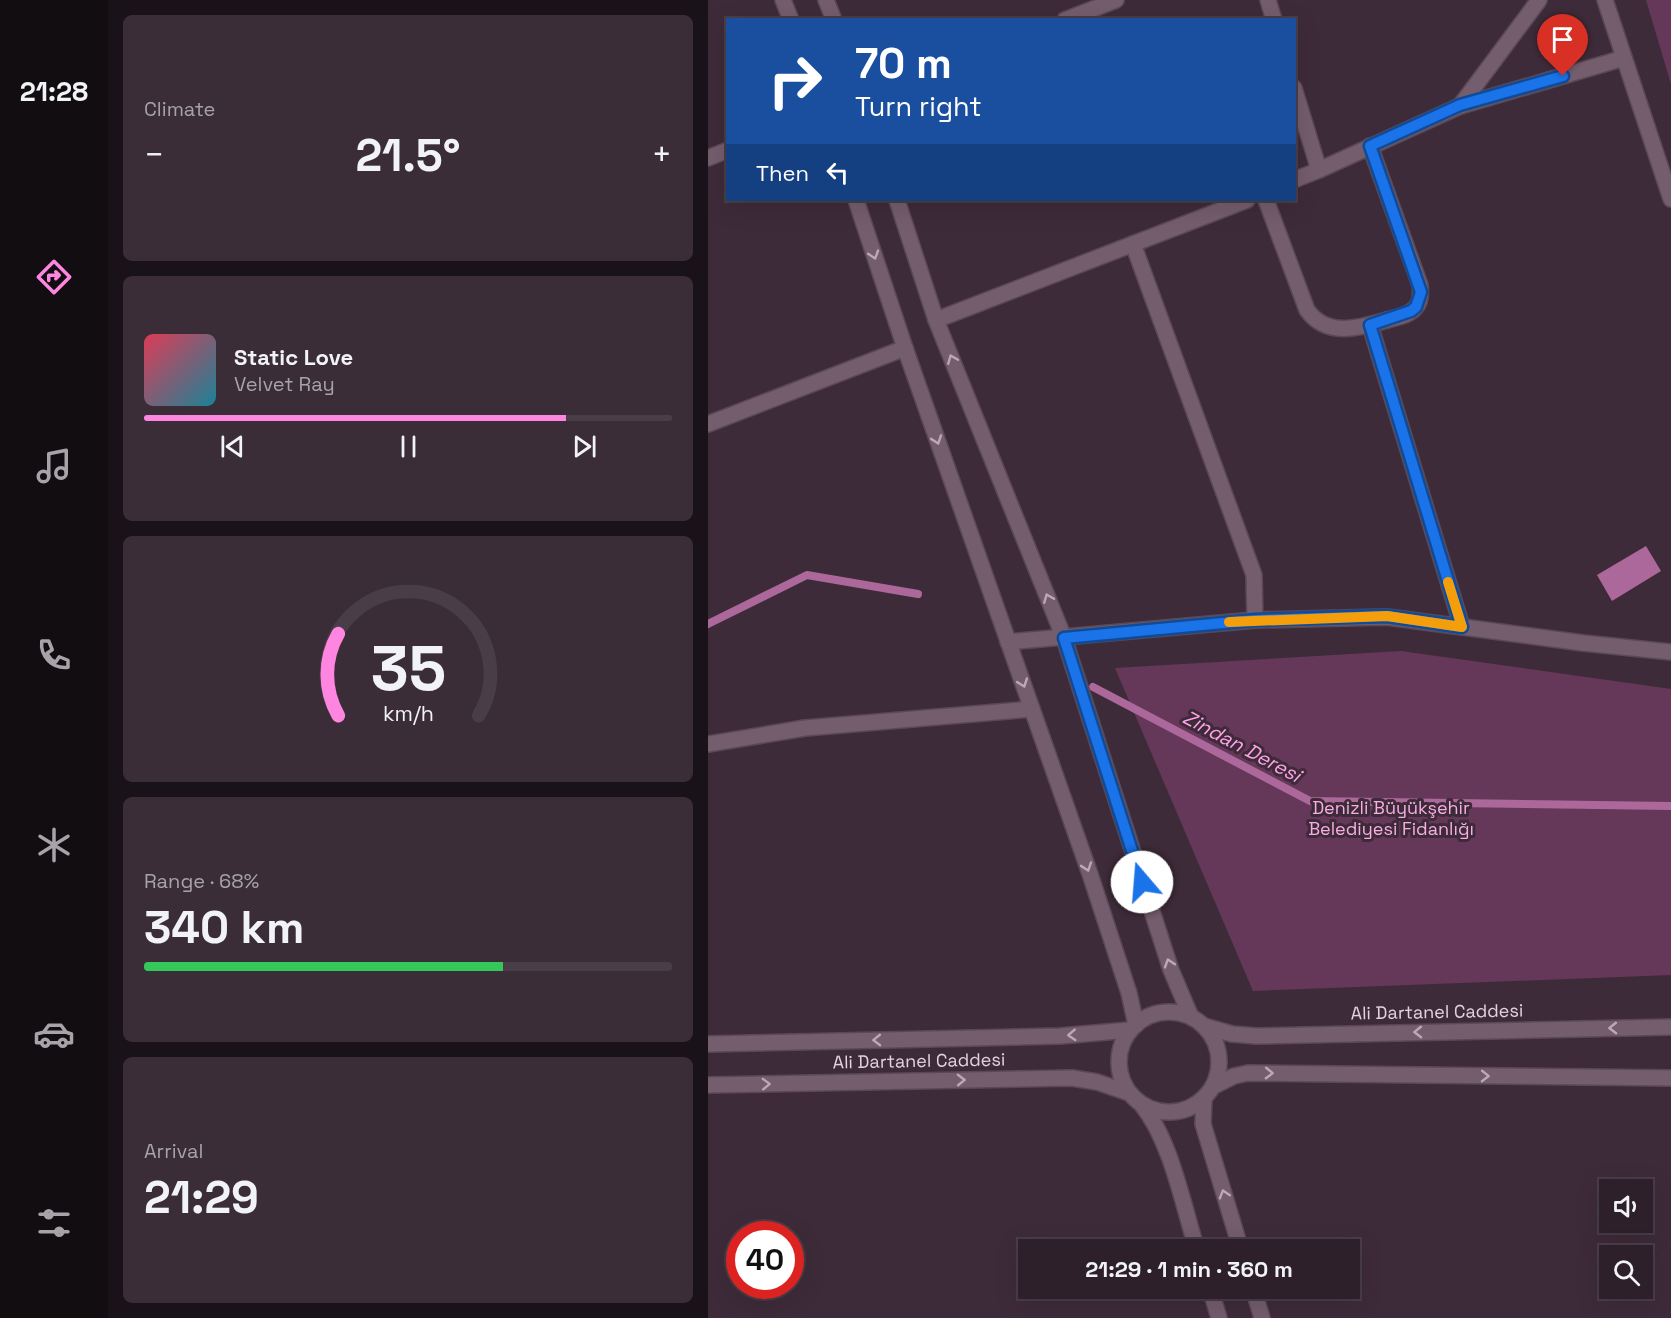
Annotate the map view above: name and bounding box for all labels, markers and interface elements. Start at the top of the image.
pin [1537,14,1588,76]
icon: arrive [1546,23,1579,56]
text: 70 m [855,37,952,90]
icon: right [756,42,834,120]
text: 21:28 [20,74,88,109]
text: Turn right [855,89,982,124]
text: Climate [144,96,215,122]
text: 21.5° [355,127,461,184]
text: − [144,134,164,176]
text: + [652,134,672,176]
icon: left [821,156,854,189]
text: Then [756,159,809,187]
one-way arrow [867,249,879,260]
icon: directions [33,256,75,298]
text: Static Love [234,343,353,371]
one-way arrow [947,354,959,365]
text: Velvet Ray [234,371,335,397]
icon: previous [216,430,249,463]
icon: pause [392,430,425,463]
icon: next [568,430,601,463]
one-way arrow [929,434,942,445]
icon: music [33,445,75,487]
one-way arrow [1043,594,1055,605]
text: 35 [370,629,446,708]
icon: phone [33,634,75,676]
one-way arrow [1016,677,1028,688]
text: km/h [382,700,434,727]
water label: Zindan Deresi [1178,704,1307,789]
park label: Denizli Büyükşehir Belediyesi Fidanlığı [1308,796,1474,840]
icon: climate [33,824,75,866]
position arrow [1110,850,1174,914]
one-way arrow [1080,861,1092,872]
text: Range · 68% [144,868,259,894]
text: 340 km [144,899,304,956]
one-way arrow [1163,958,1176,969]
street label: Ali Dartanel Caddesi [1351,998,1523,1025]
icon: car [33,1013,75,1055]
one-way arrow [1608,1022,1617,1034]
one-way arrow [1413,1026,1422,1038]
one-way arrow [1067,1029,1076,1042]
one-way arrow [872,1034,881,1046]
street label: Ali Dartanel Caddesi [833,1047,1005,1074]
one-way arrow [1265,1067,1274,1079]
one-way arrow [1481,1069,1490,1082]
one-way arrow [957,1073,966,1086]
one-way arrow [762,1077,771,1090]
text: Arrival [144,1138,203,1164]
text: 21:29 [144,1169,259,1226]
map controls [1599,1179,1653,1299]
button: sound [1599,1179,1653,1233]
one-way arrow [1219,1189,1231,1200]
icon: filters [33,1202,75,1244]
speed limit sign: 40 [726,1221,804,1299]
button: search [1599,1245,1653,1299]
text: 21:29 · 1 min · 360 m [1085,1255,1293,1283]

